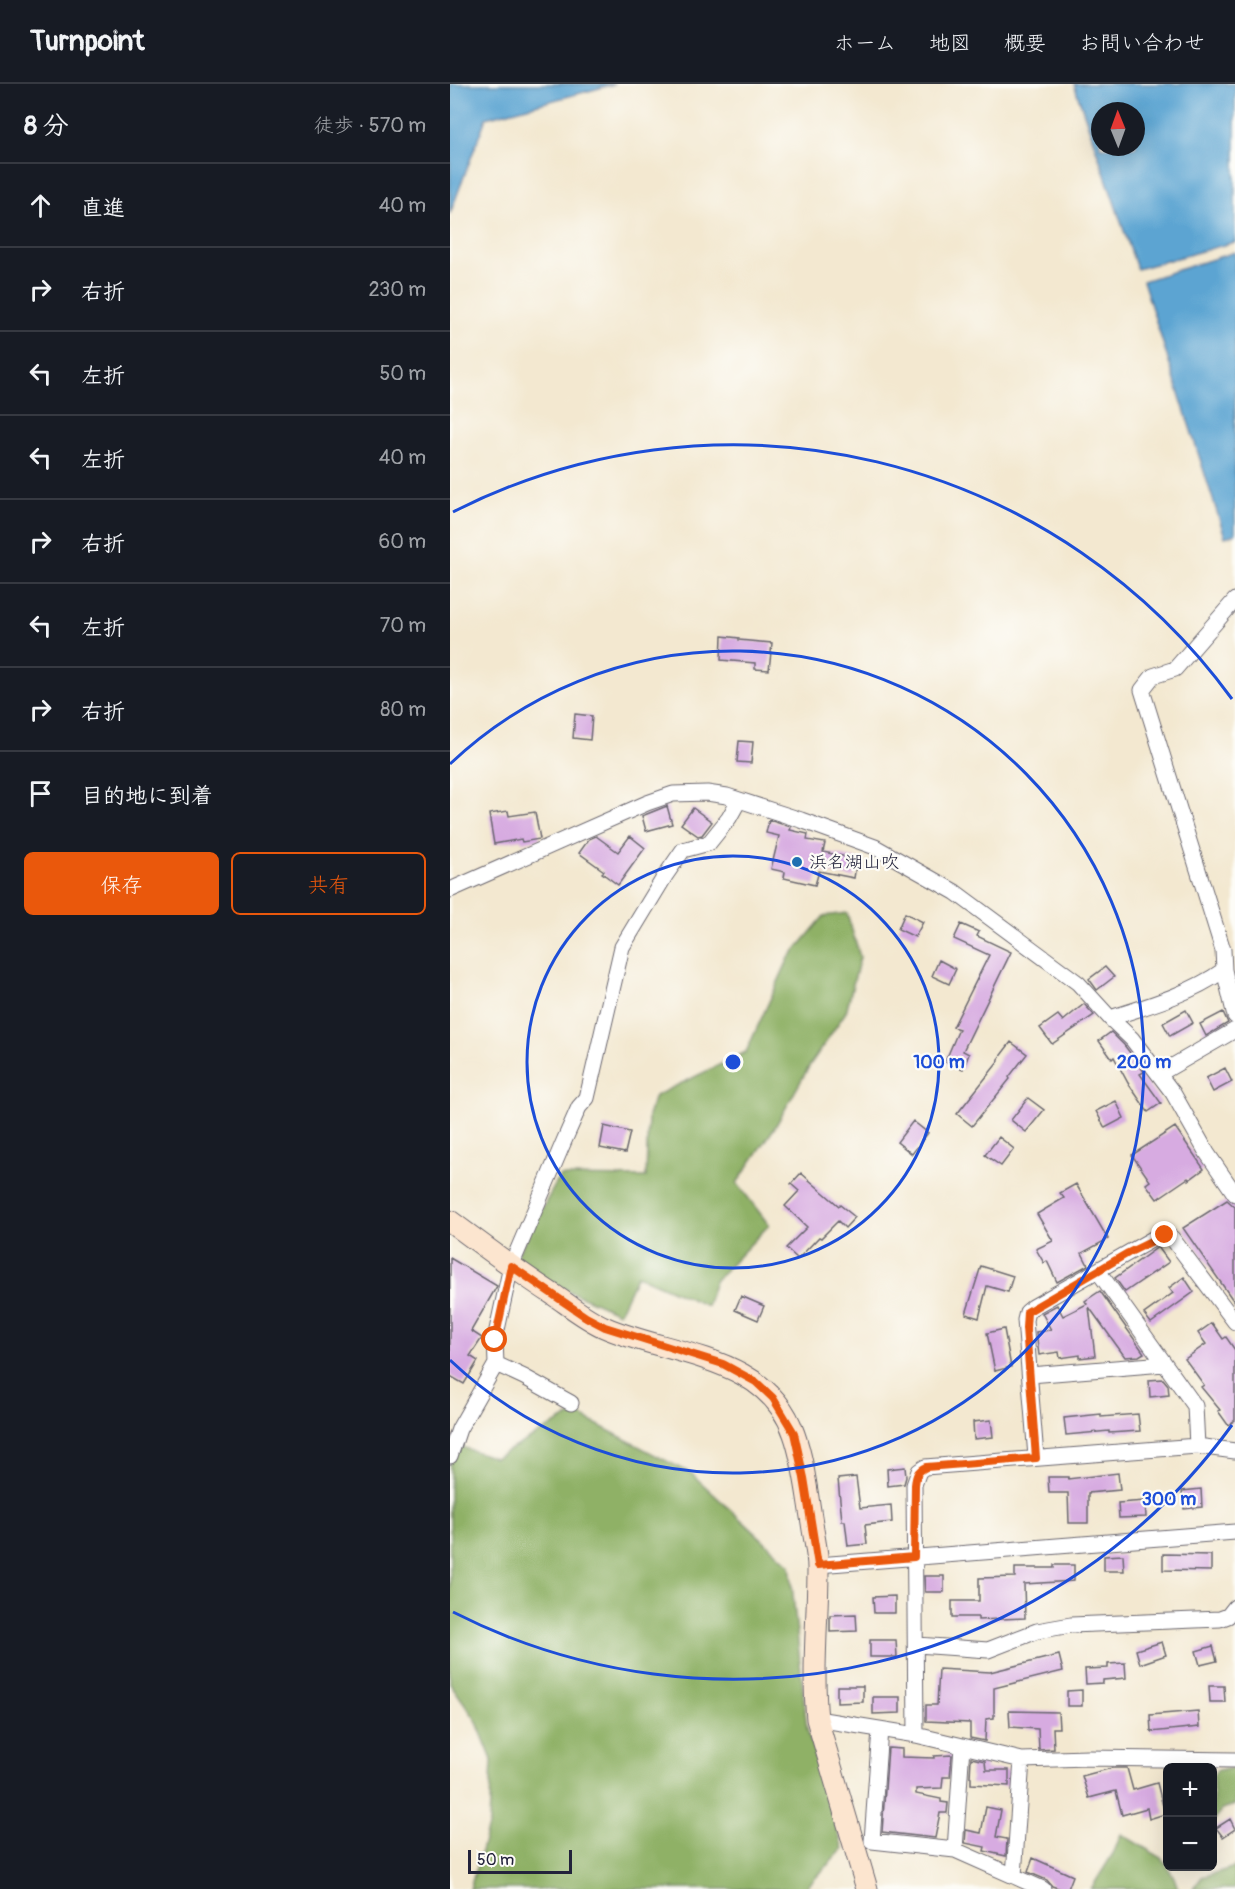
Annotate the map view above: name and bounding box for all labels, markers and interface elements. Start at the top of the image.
text: Turnpoint [30,24,144,59]
text: ホーム [834,30,896,57]
text: 地図 [929,30,971,57]
text: 概要 [1004,30,1046,57]
text: お問い合わせ [1079,30,1205,57]
north arrow [1091,102,1145,156]
text: 8 分 [24,110,69,142]
text: 徒歩 · 570 m [314,113,426,138]
icon: ahead [24,189,57,222]
text: 40 m [379,193,426,218]
text: 直進 [81,194,125,222]
icon: right [24,273,57,306]
text: 230 m [369,277,426,302]
text: 右折 [81,278,125,306]
icon: left [24,357,57,390]
text: 50 m [379,361,426,386]
text: 左折 [81,362,125,390]
icon: left [24,441,57,474]
text: 40 m [379,445,426,470]
text: 左折 [81,446,125,474]
icon: right [24,525,57,558]
text: 60 m [379,529,426,554]
text: 右折 [81,530,125,558]
icon: left [24,609,57,642]
text: 70 m [380,613,426,638]
text: 左折 [81,614,125,642]
icon: right [24,693,57,726]
text: 80 m [380,697,426,722]
text: 右折 [81,698,125,726]
icon: arrive [24,777,57,810]
text: 目的地に到着 [81,782,213,810]
place label: 浜名湖山吹 [809,851,899,874]
button: 保存 [24,852,219,915]
button: 共有 [231,852,426,915]
marker: 浜名湖山吹 [790,855,804,869]
text: 100 m [913,1051,965,1074]
text: 200 m [1117,1051,1171,1074]
centre of rings [723,1052,743,1072]
route end [1151,1221,1177,1247]
route start [481,1326,507,1352]
text: 300 m [1142,1488,1196,1511]
map controls [1163,1763,1217,1871]
button: + [1163,1763,1217,1817]
button: − [1163,1817,1217,1871]
scale bar [468,1847,572,1874]
text: 50 m [477,1850,514,1870]

